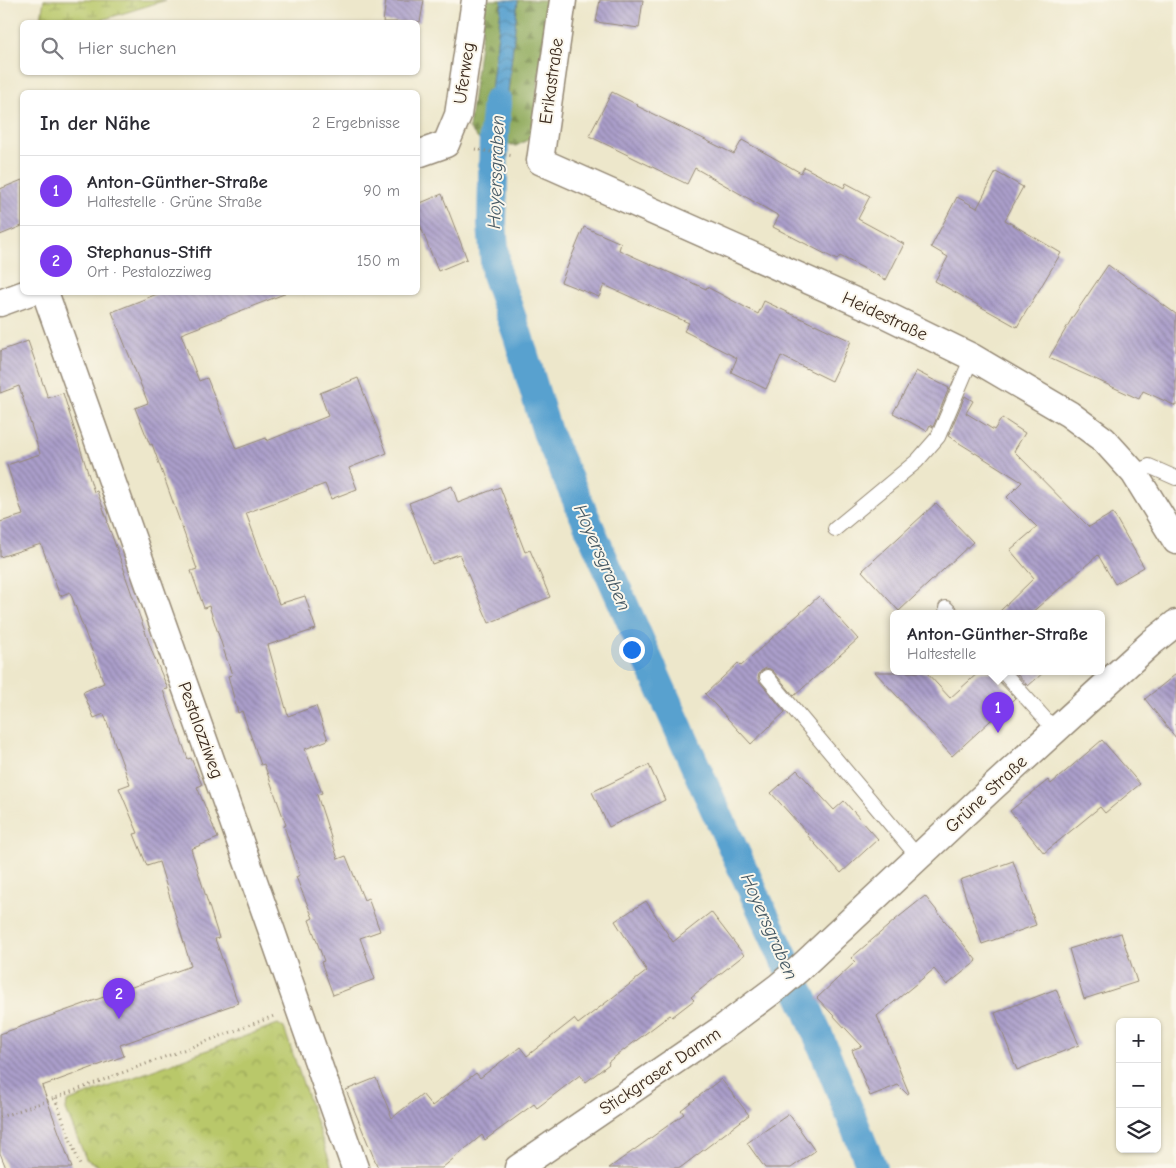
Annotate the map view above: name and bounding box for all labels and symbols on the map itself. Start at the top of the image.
street label: Erikastraße [535,37,568,126]
street label: Uferweg [450,41,479,105]
water label: Hoyersgraben [483,115,509,229]
street label: Heidestraße [839,288,931,345]
water label: Hoyersgraben [569,501,635,614]
your location [619,637,645,663]
street label: Pestalozziweg [173,679,228,781]
pin: 1 [982,692,1014,733]
street label: Grüne Straße [941,751,1031,837]
water label: Hoyersgraben [736,870,802,983]
pin: 2 [103,978,135,1019]
street label: Stickgraser Damm [596,1023,725,1120]

